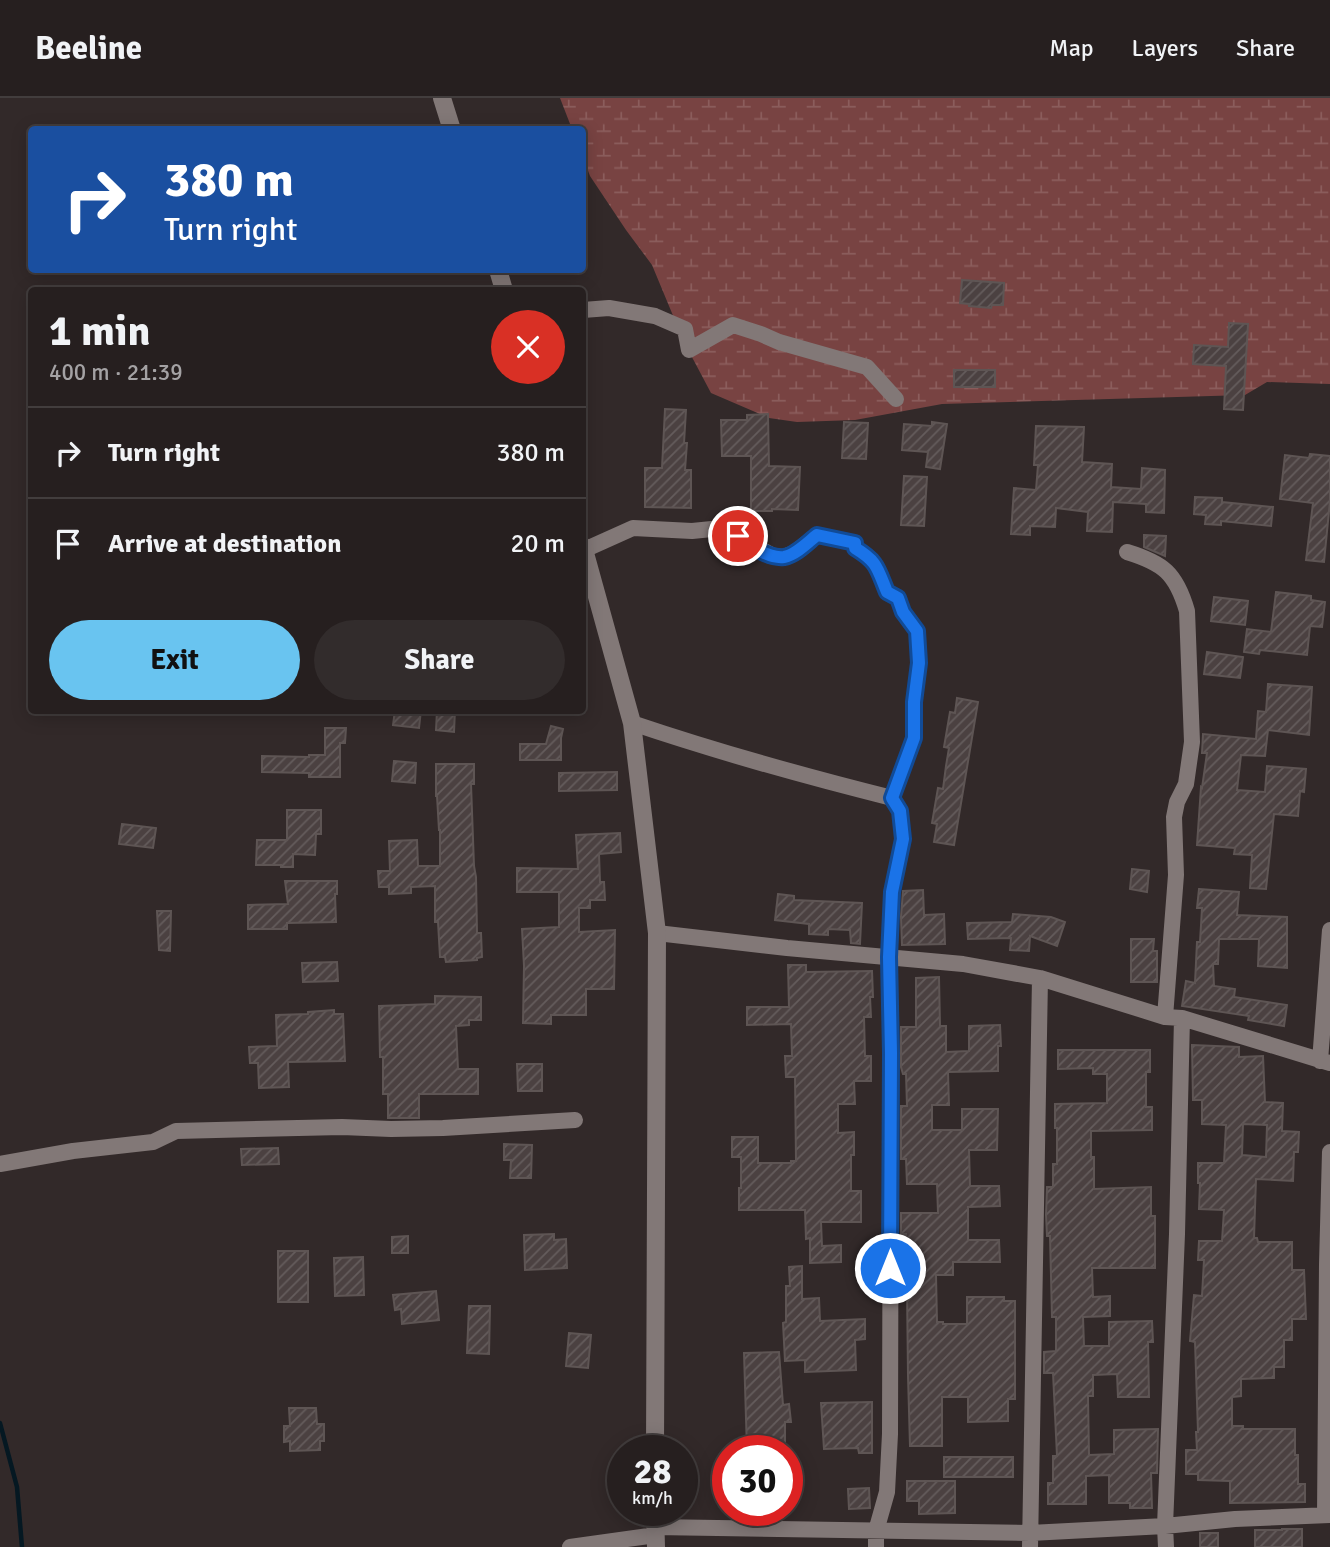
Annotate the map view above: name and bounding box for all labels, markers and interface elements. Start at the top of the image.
text: Beeline [35,28,142,69]
text: Map [1049,33,1094,63]
text: Layers [1132,33,1198,63]
text: Share [1236,33,1295,63]
text: 380 m [164,150,294,210]
icon: right [49,154,140,245]
text: Turn right [164,210,297,249]
text: 1 min [49,306,150,357]
button: close [491,310,565,384]
text: 400 m · 21:39 [49,358,183,387]
icon: right [49,434,87,472]
text: Turn right [108,437,220,469]
text: 380 m [496,437,565,469]
pin [708,506,768,566]
icon: arrive [719,517,757,555]
icon: arrive [49,525,87,563]
text: Arrive at destination [108,528,341,560]
text: 20 m [510,528,565,560]
button: Exit [49,620,300,700]
button: Share [314,620,565,700]
position arrow [853,1231,927,1305]
speed limit sign: 30 [712,1435,803,1526]
text: 28 [634,1450,671,1493]
text: km/h [632,1487,673,1509]

